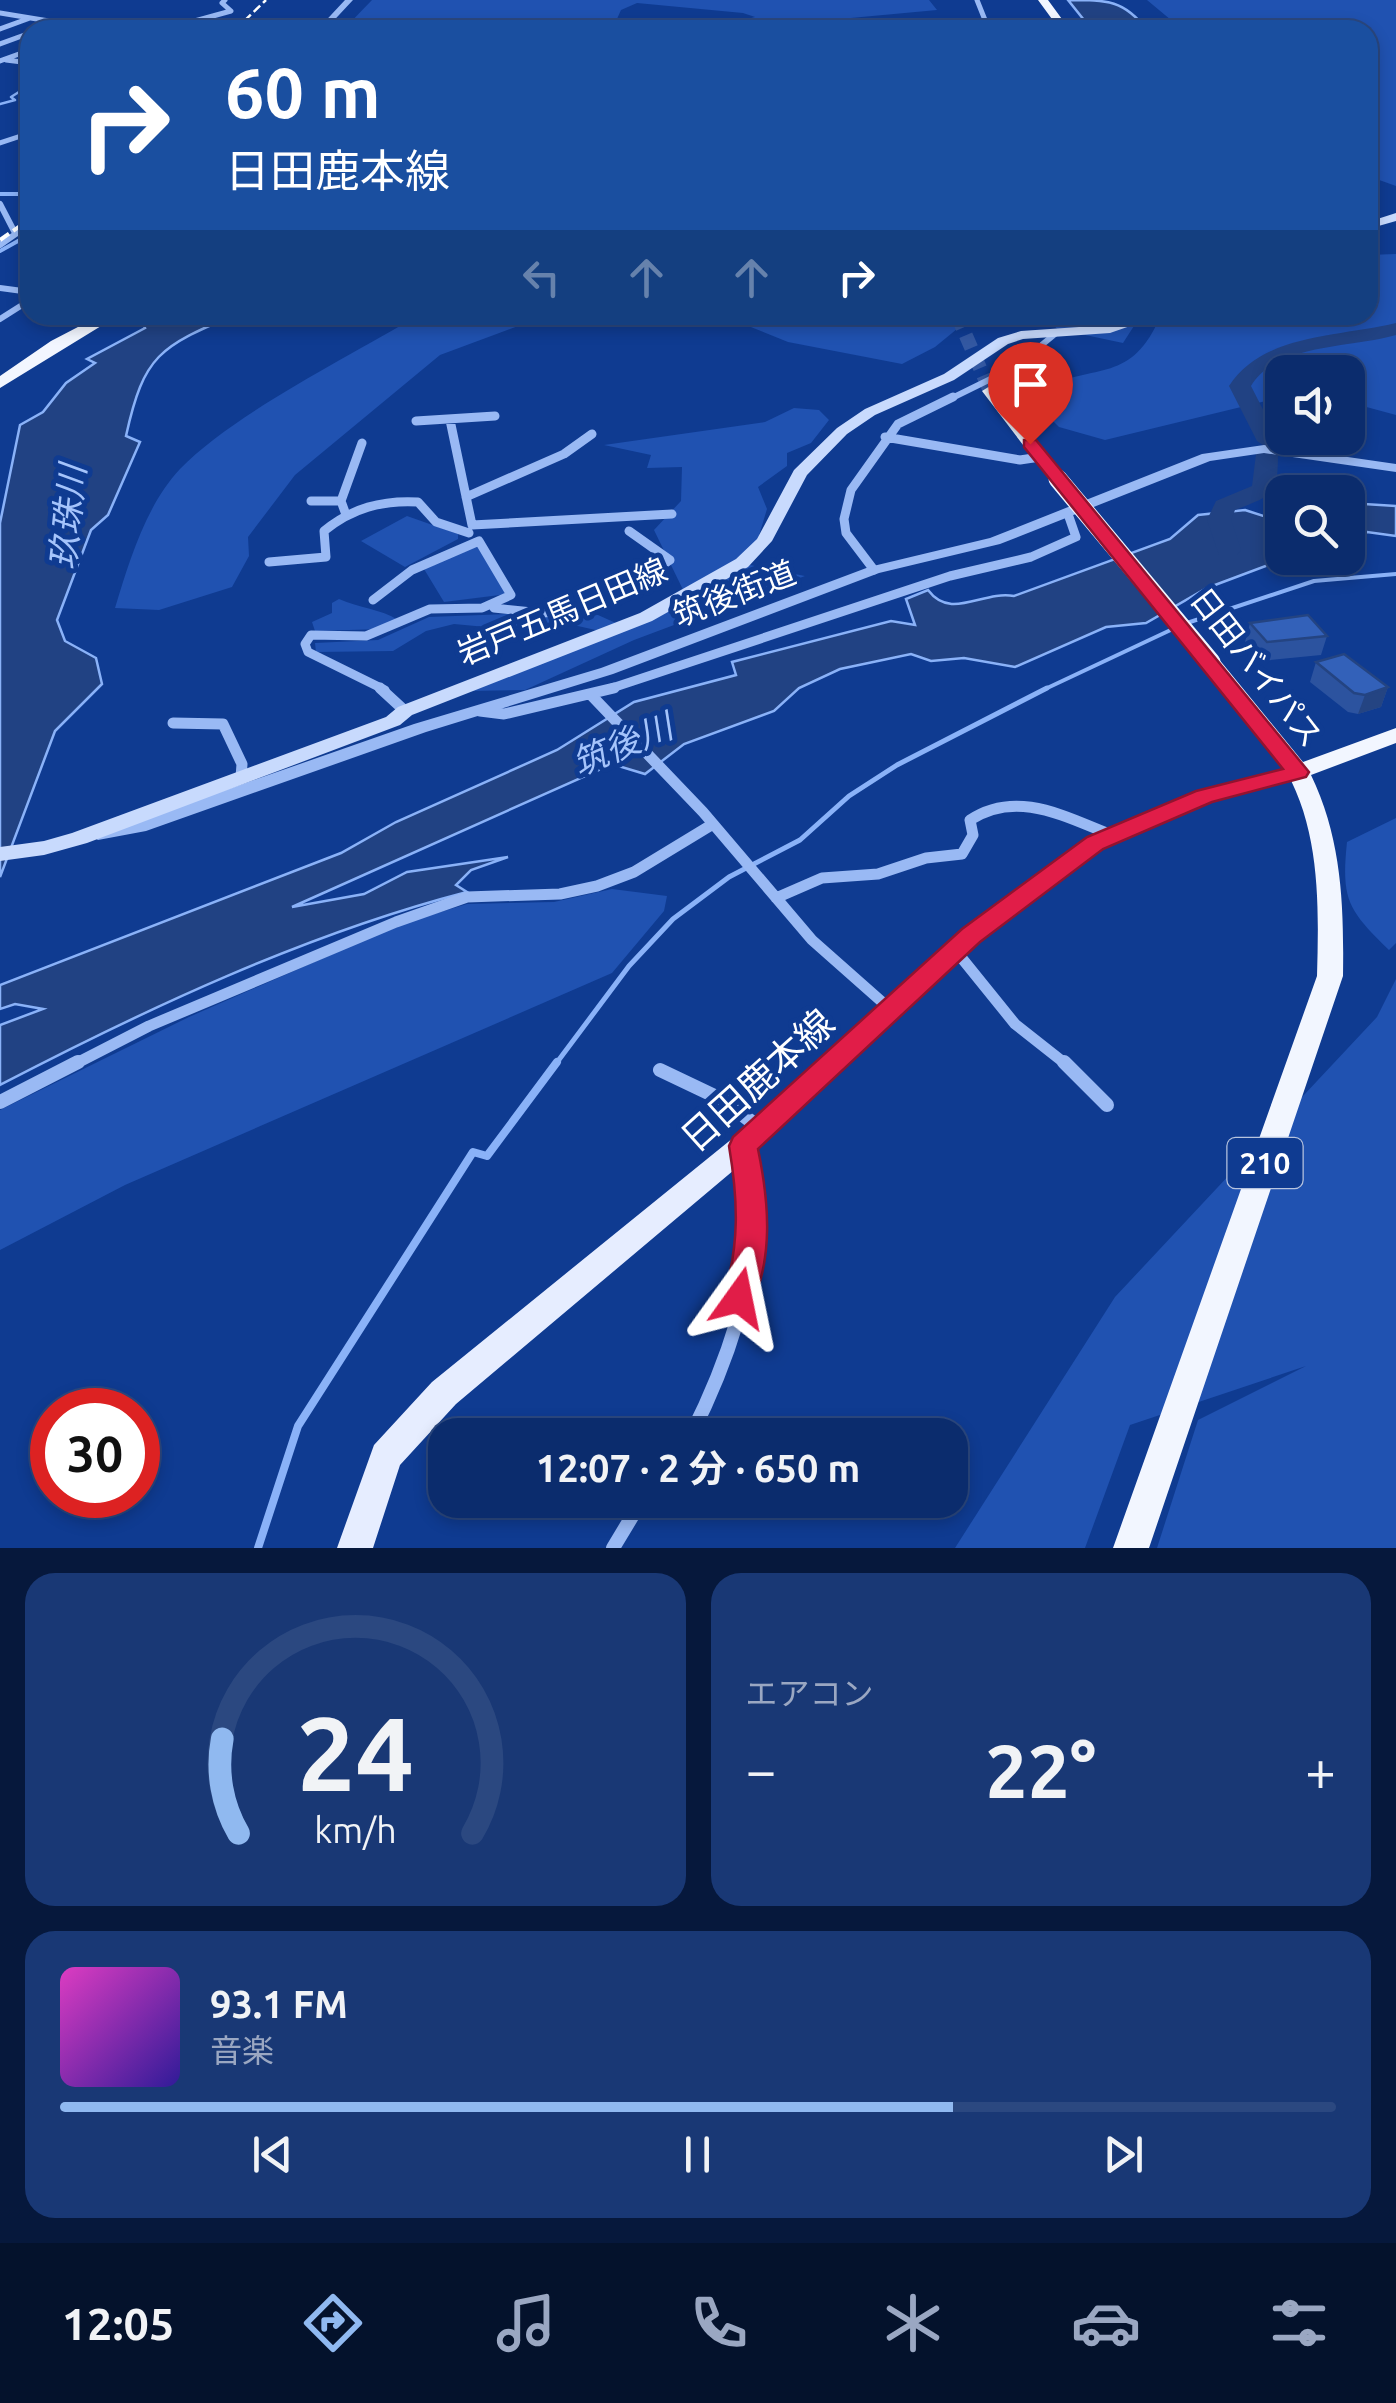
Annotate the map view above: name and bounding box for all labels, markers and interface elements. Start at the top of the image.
text: 60 m [225,53,381,131]
icon: right [60,60,190,190]
text: 日田鹿本線 [225,145,450,196]
icon: left [514,250,569,305]
icon: ahead [619,250,674,305]
icon: ahead [724,250,779,305]
icon: right [829,250,884,305]
pin [988,342,1073,445]
map controls [1265,355,1365,575]
button: sound [1265,355,1365,455]
icon: arrive [1003,357,1058,412]
water label: 玖珠川 [42,459,93,571]
button: search [1265,475,1365,575]
street label: 岩戸五馬日田線 [452,551,672,671]
street label: 筑後街道 [668,553,800,633]
street label: 日田バイパス [1184,581,1330,753]
water label: 筑後川 [566,704,682,783]
street label: 日田鹿本線 [672,1001,842,1159]
road number: 210 [1228,1138,1302,1188]
position arrow [687,1246,791,1350]
speed limit sign: 30 [30,1388,160,1518]
text: 12:07 · 2 分 · 650 m [536,1447,860,1489]
text: エアコン [746,1675,874,1711]
text: 24 [297,1694,414,1811]
text: 22° [985,1728,1096,1812]
text: − [746,1739,777,1800]
text: + [1305,1739,1336,1800]
text: km/h [314,1810,397,1850]
text: 93.1 FM [210,1983,348,2025]
text: 音楽 [210,2032,274,2068]
icon: previous [245,2127,300,2182]
icon: pause [670,2127,725,2182]
icon: next [1096,2127,1151,2182]
icon: directions [298,2288,368,2358]
icon: music [491,2288,561,2358]
icon: phone [684,2288,754,2358]
icon: climate [878,2288,948,2358]
icon: car [1071,2288,1141,2358]
icon: filters [1264,2288,1334,2358]
text: 12:05 [62,2298,174,2349]

